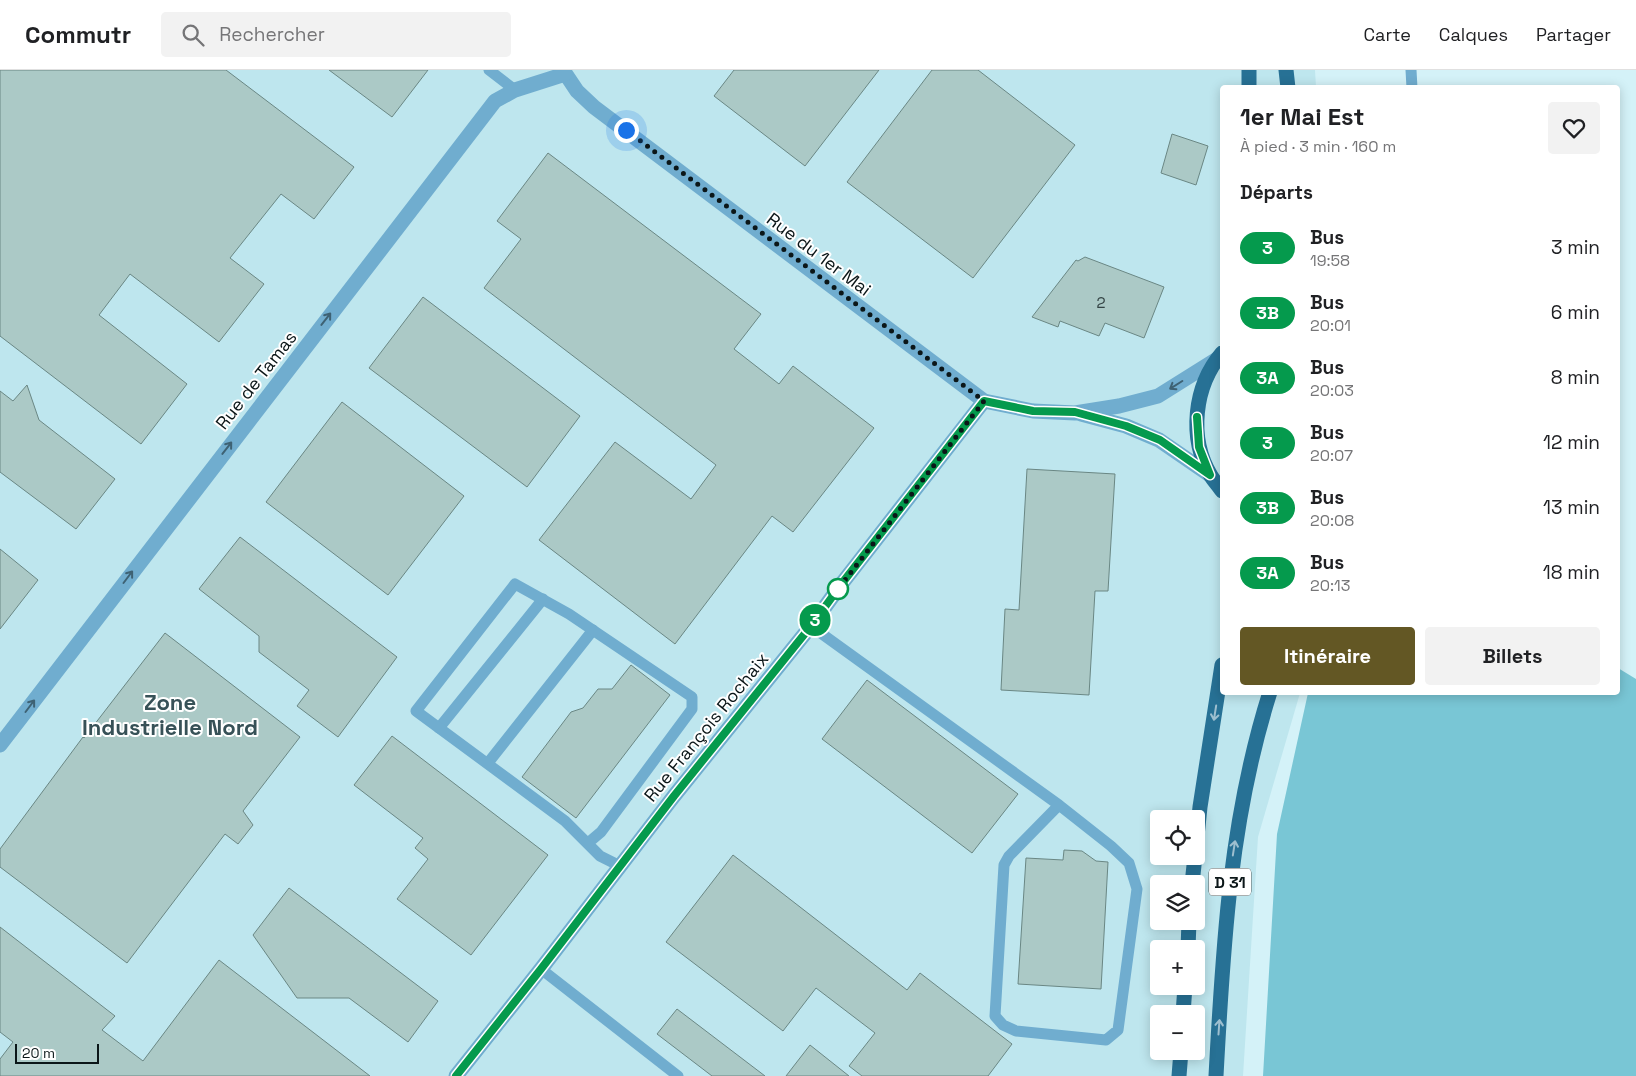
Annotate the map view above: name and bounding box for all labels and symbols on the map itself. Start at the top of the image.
your location [614,118,639,143]
street label: Rue du 1er Mai [762,207,876,301]
house number: 2 [1096,293,1106,312]
one-way arrow [321,313,332,326]
street label: Rue de Tamas [210,326,302,434]
one-way arrow [1169,380,1183,390]
one-way arrow [222,441,232,455]
one-way arrow [123,571,134,584]
unlabelled marker [827,578,849,600]
line badge: 3 [799,604,831,636]
street label: Rue François Rochaix [639,648,773,806]
district label: Zone Industrielle Nord [82,688,258,741]
one-way arrow [24,700,35,713]
one-way arrow [1210,705,1220,721]
one-way arrow [1229,840,1239,856]
road number: D 31 [1209,869,1251,896]
one-way arrow [1214,1020,1223,1036]
scale bar [15,1041,99,1064]

